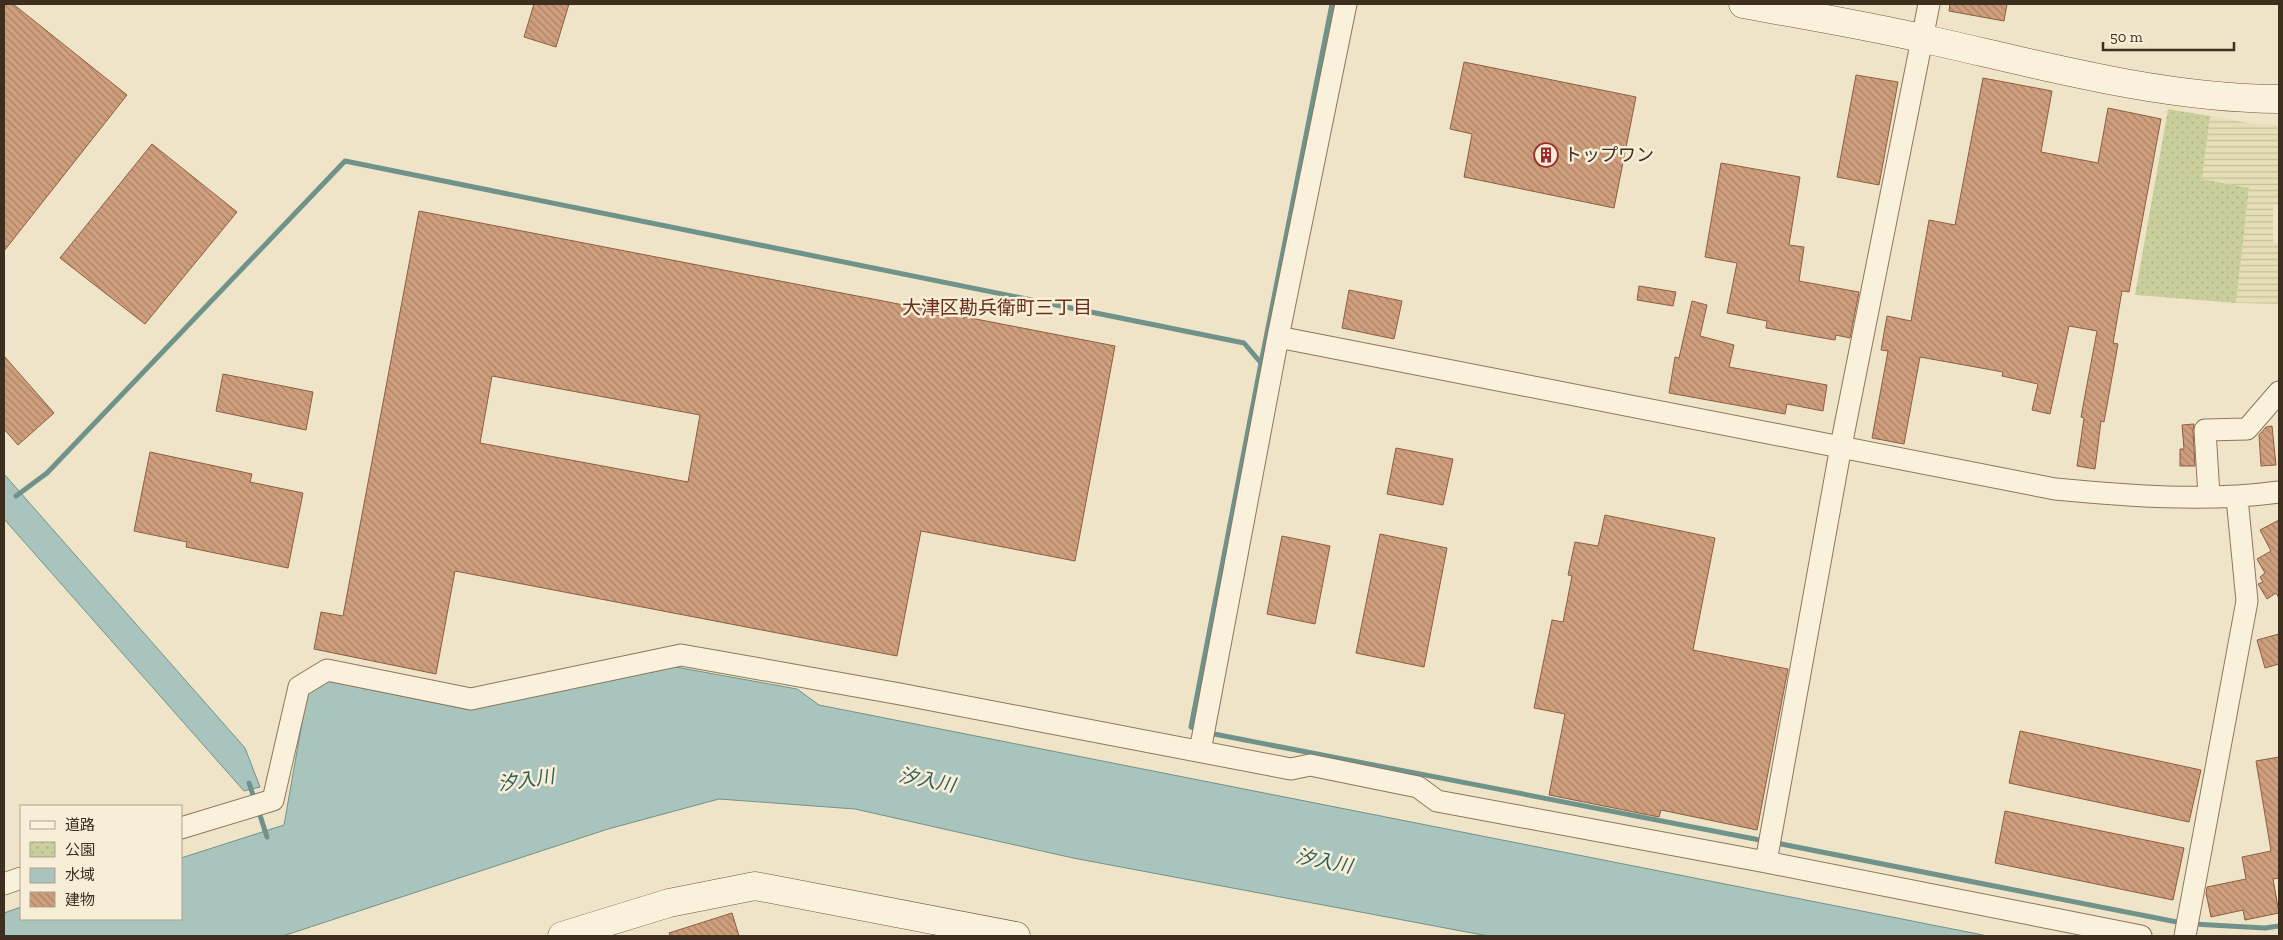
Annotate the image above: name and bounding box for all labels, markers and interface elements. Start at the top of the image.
scale bar [2103,20,2234,52]
text: 50 m [2110,28,2143,46]
building icon: トップワン [1533,142,1559,168]
place label: トップワン [1564,144,1654,166]
district label: 大津区勘兵衛町三丁目 [902,296,1092,319]
water label: 汐入川 [897,763,959,797]
water label: 汐入川 [496,764,558,795]
legend [20,805,182,920]
text: 道路 [65,816,95,834]
text: 公園 [65,841,95,859]
water label: 汐入川 [1294,844,1356,878]
text: 水域 [65,866,95,884]
text: 建物 [65,891,95,909]

